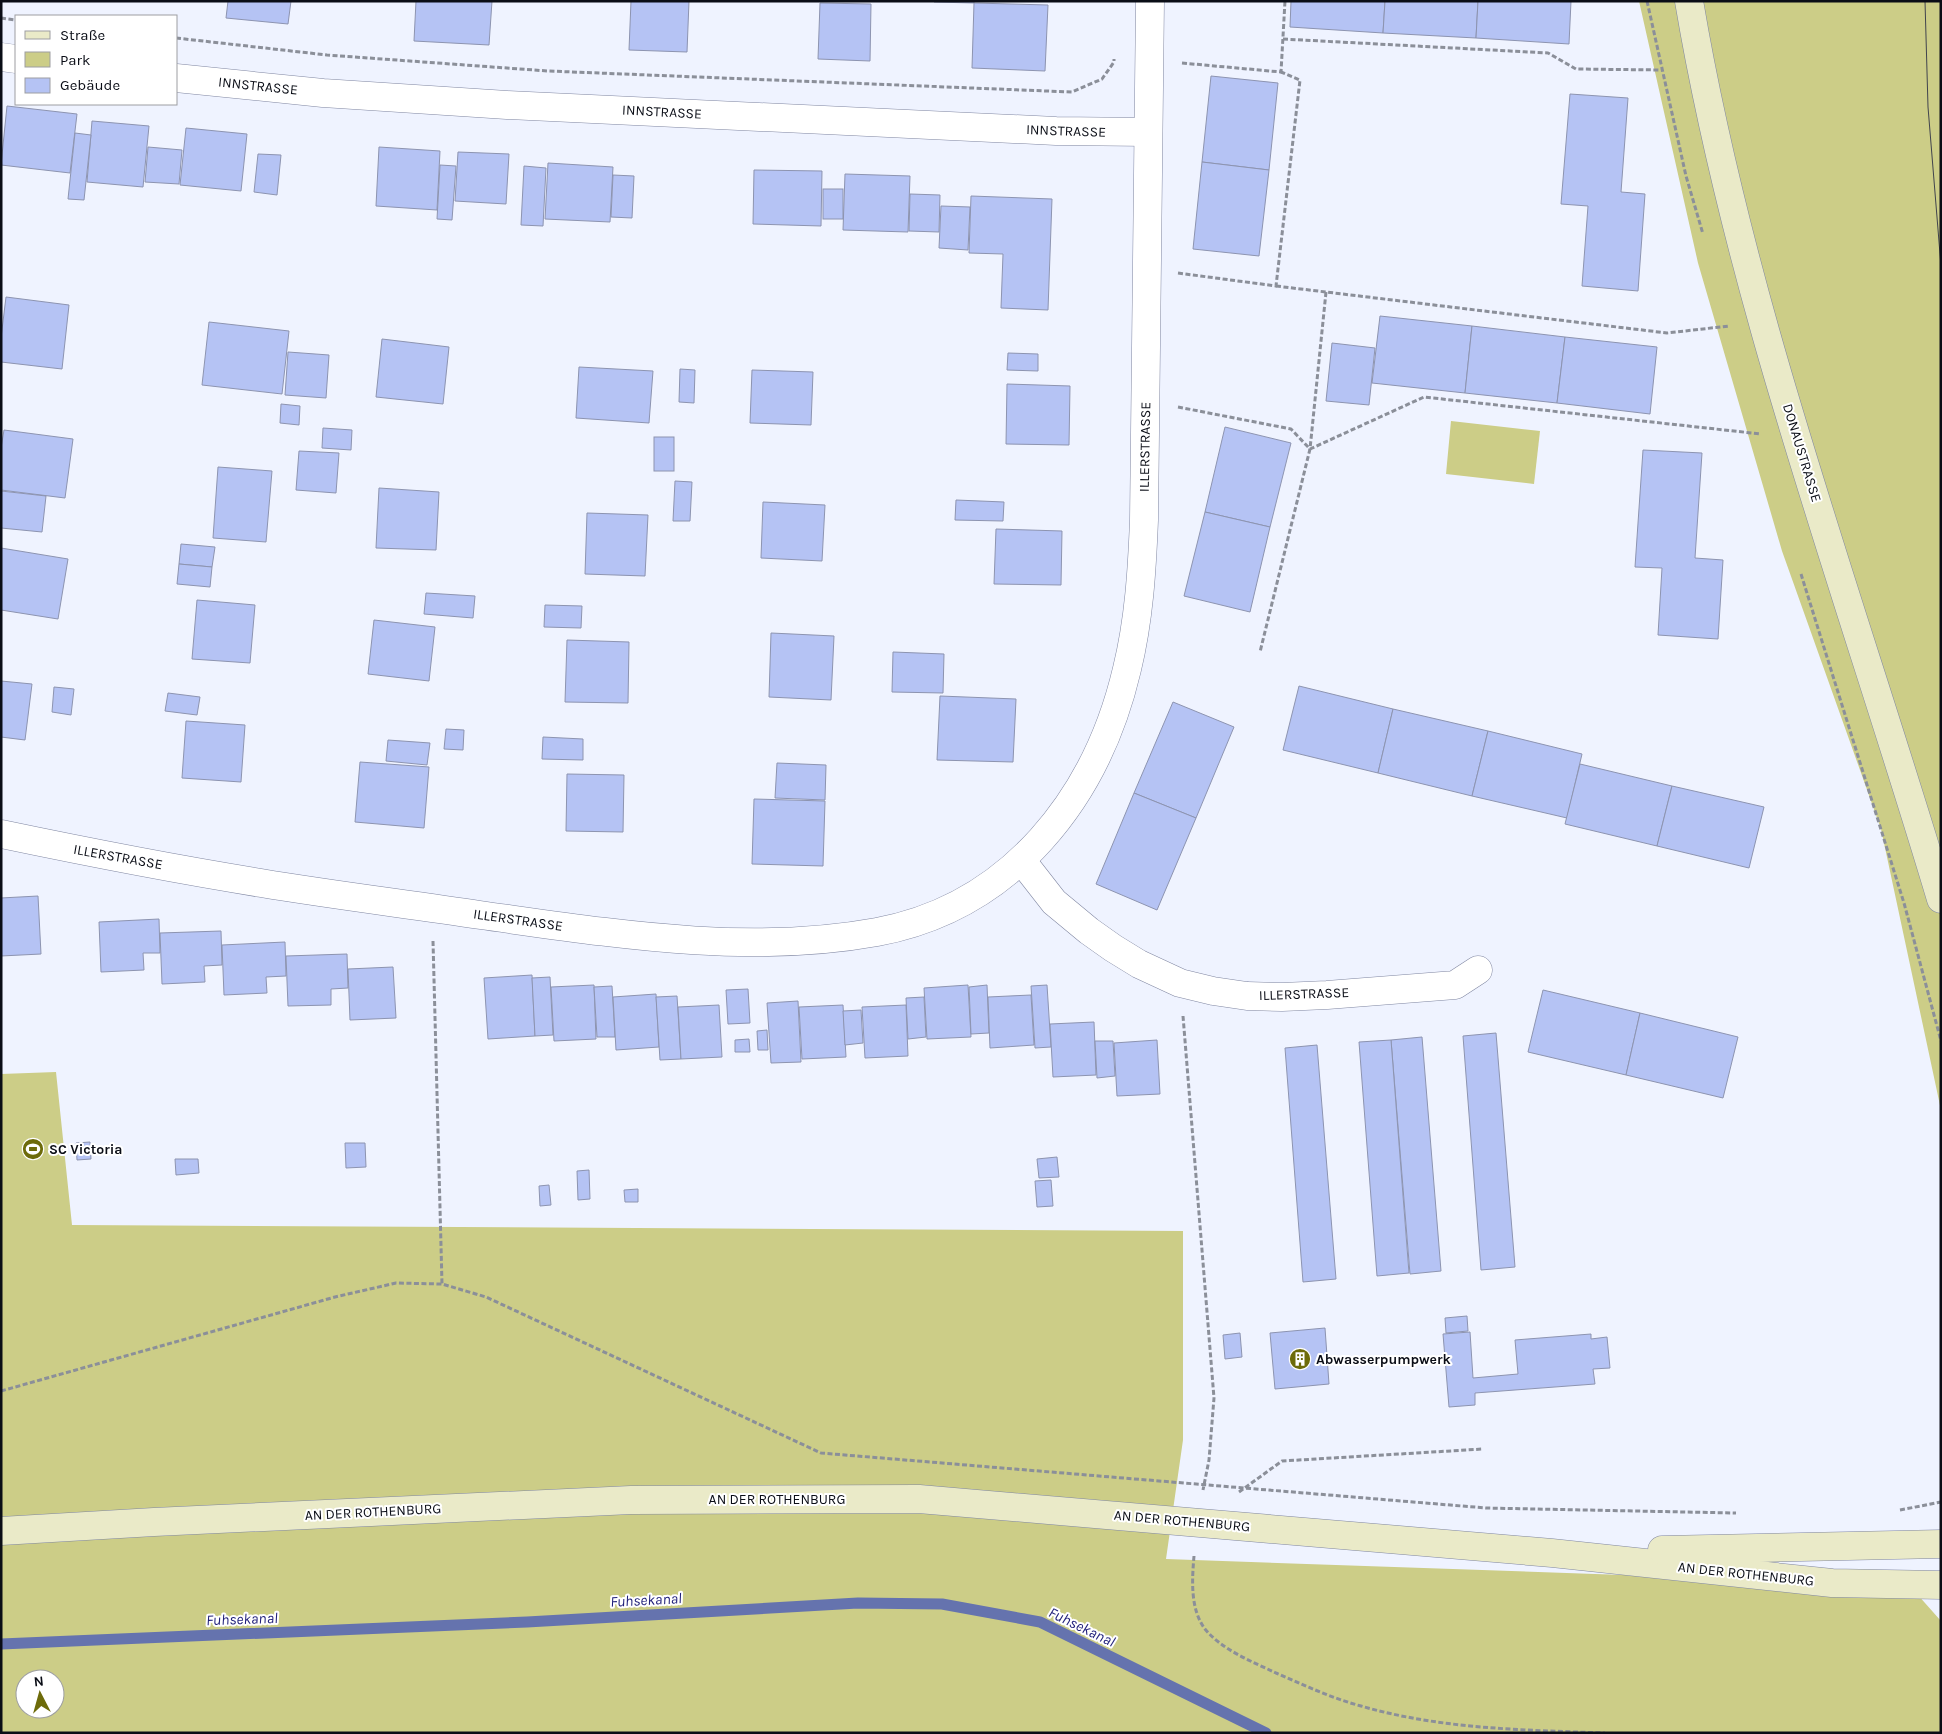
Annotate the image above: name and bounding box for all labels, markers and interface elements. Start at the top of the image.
legend [15,15,178,105]
text: Straße [60,26,105,44]
text: Park [60,51,90,69]
street label: INNSTRASSE [217,73,299,99]
text: Gebäude [60,76,120,94]
street label: INNSTRASSE [622,101,702,123]
street label: INNSTRASSE [1026,121,1106,141]
street label: ILLERSTRASSE [1136,402,1154,492]
street label: DONAUSTRASSE [1779,402,1825,504]
street label: ILLERSTRASSE [72,841,164,873]
street label: ILLERSTRASSE [472,905,564,935]
street label: ILLERSTRASSE [1259,984,1349,1004]
sports icon: SC Victoria [21,1137,45,1161]
place label: SC Victoria [49,1141,123,1158]
building icon: Abwasserpumpwerk [1288,1347,1312,1371]
place label: Abwasserpumpwerk [1316,1351,1452,1368]
street label: AN DER ROTHENBURG [709,1491,845,1508]
street label: AN DER ROTHENBURG [304,1500,442,1524]
street label: AN DER ROTHENBURG [1113,1507,1251,1535]
street label: AN DER ROTHENBURG [1677,1558,1815,1590]
water label: Fuhsekanal [610,1589,683,1611]
water label: Fuhsekanal [1046,1603,1118,1651]
water label: Fuhsekanal [206,1609,278,1629]
north arrow [15,1669,65,1719]
text: N [33,1673,45,1691]

